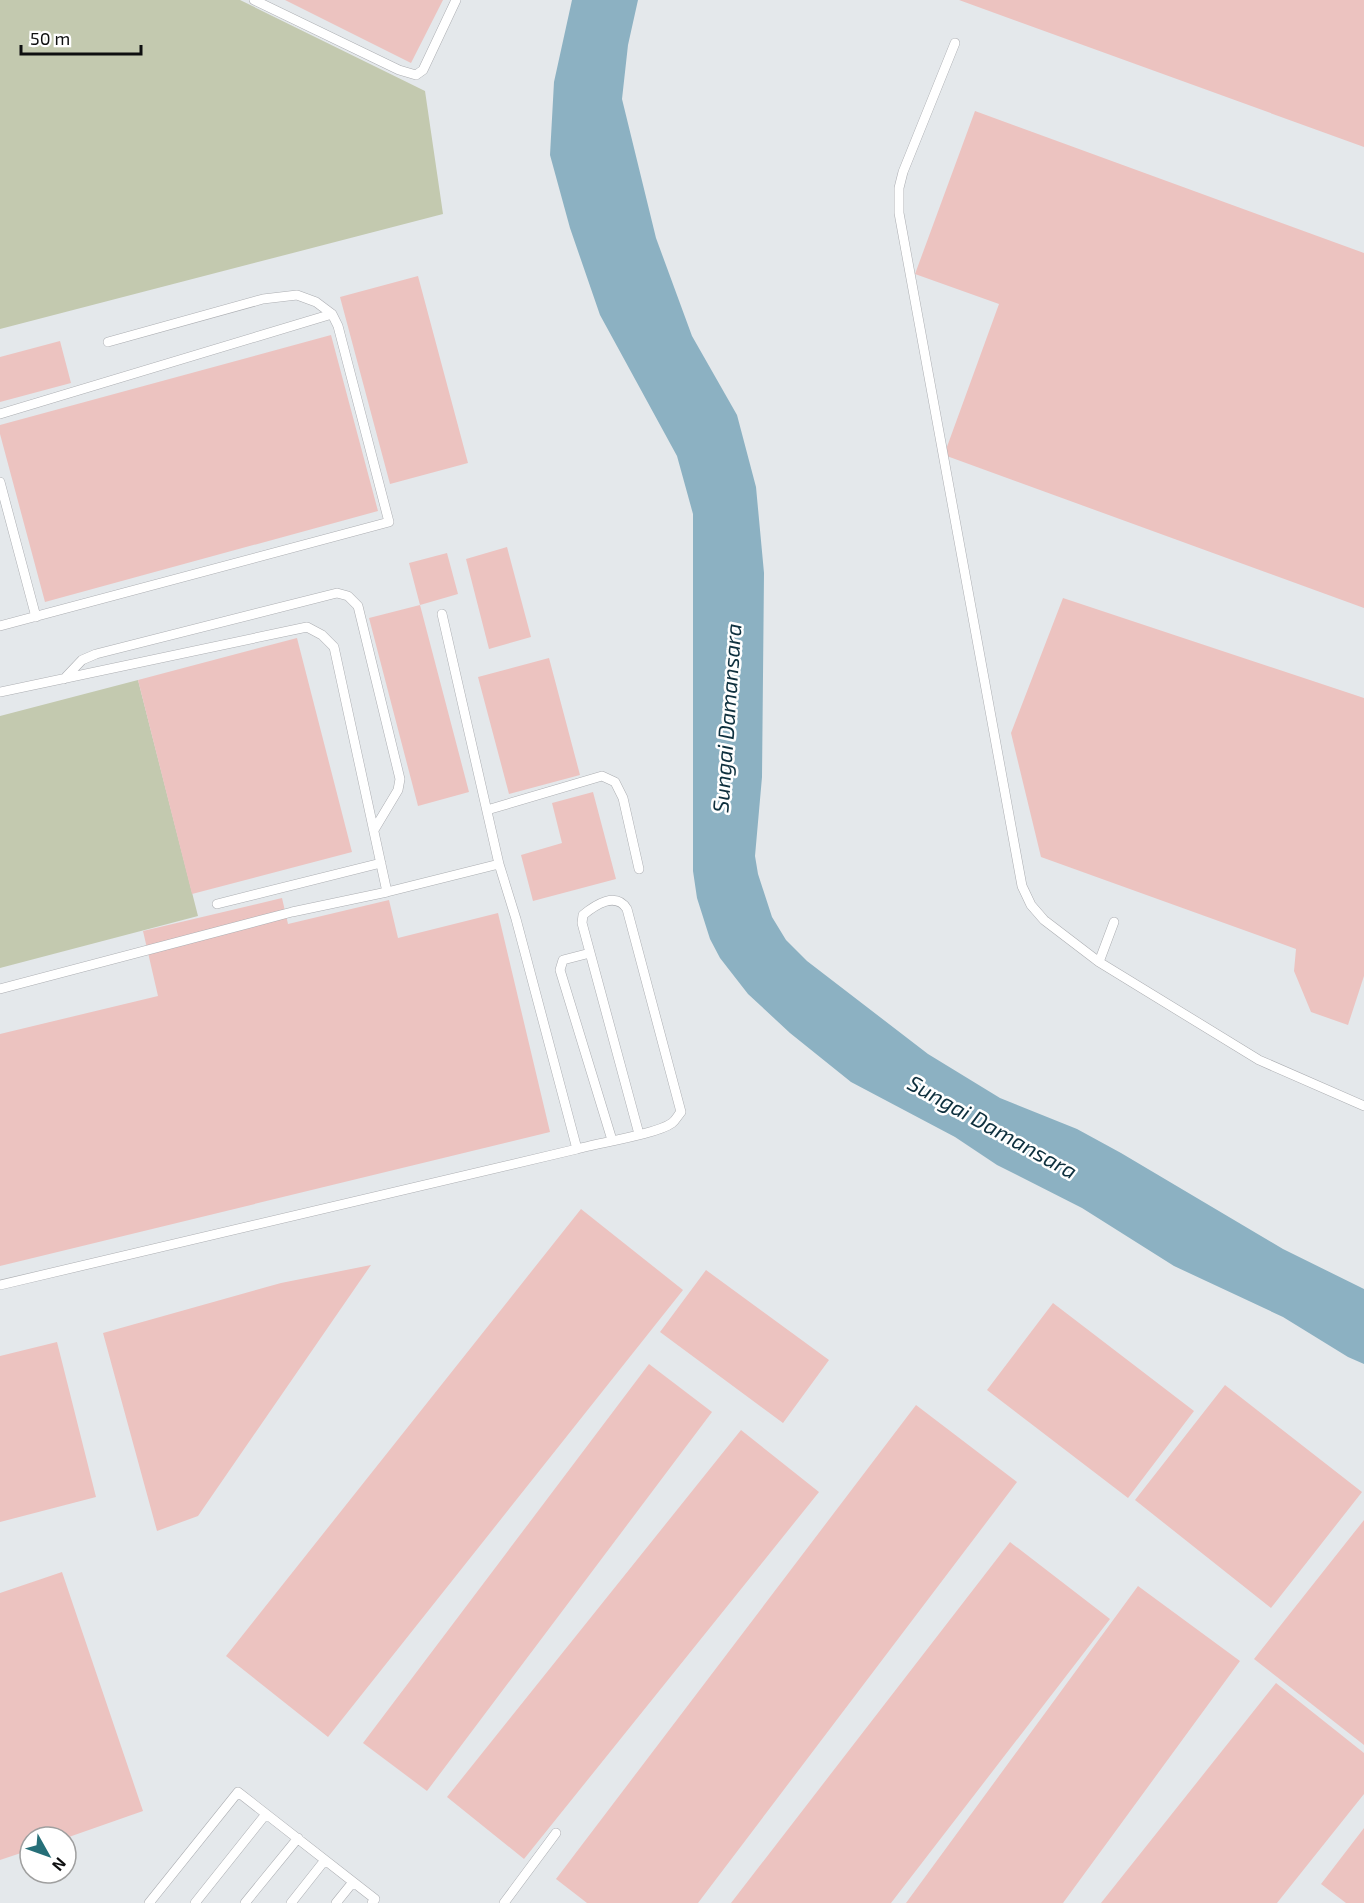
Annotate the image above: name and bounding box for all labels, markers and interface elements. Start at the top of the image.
scale bar [21,18,141,56]
text: 50 m [30,27,70,49]
water label: Sungai Damansara [706,622,746,814]
water label: Sungai Damansara [904,1069,1082,1183]
north arrow [18,1825,78,1885]
text: N [49,1854,71,1875]

